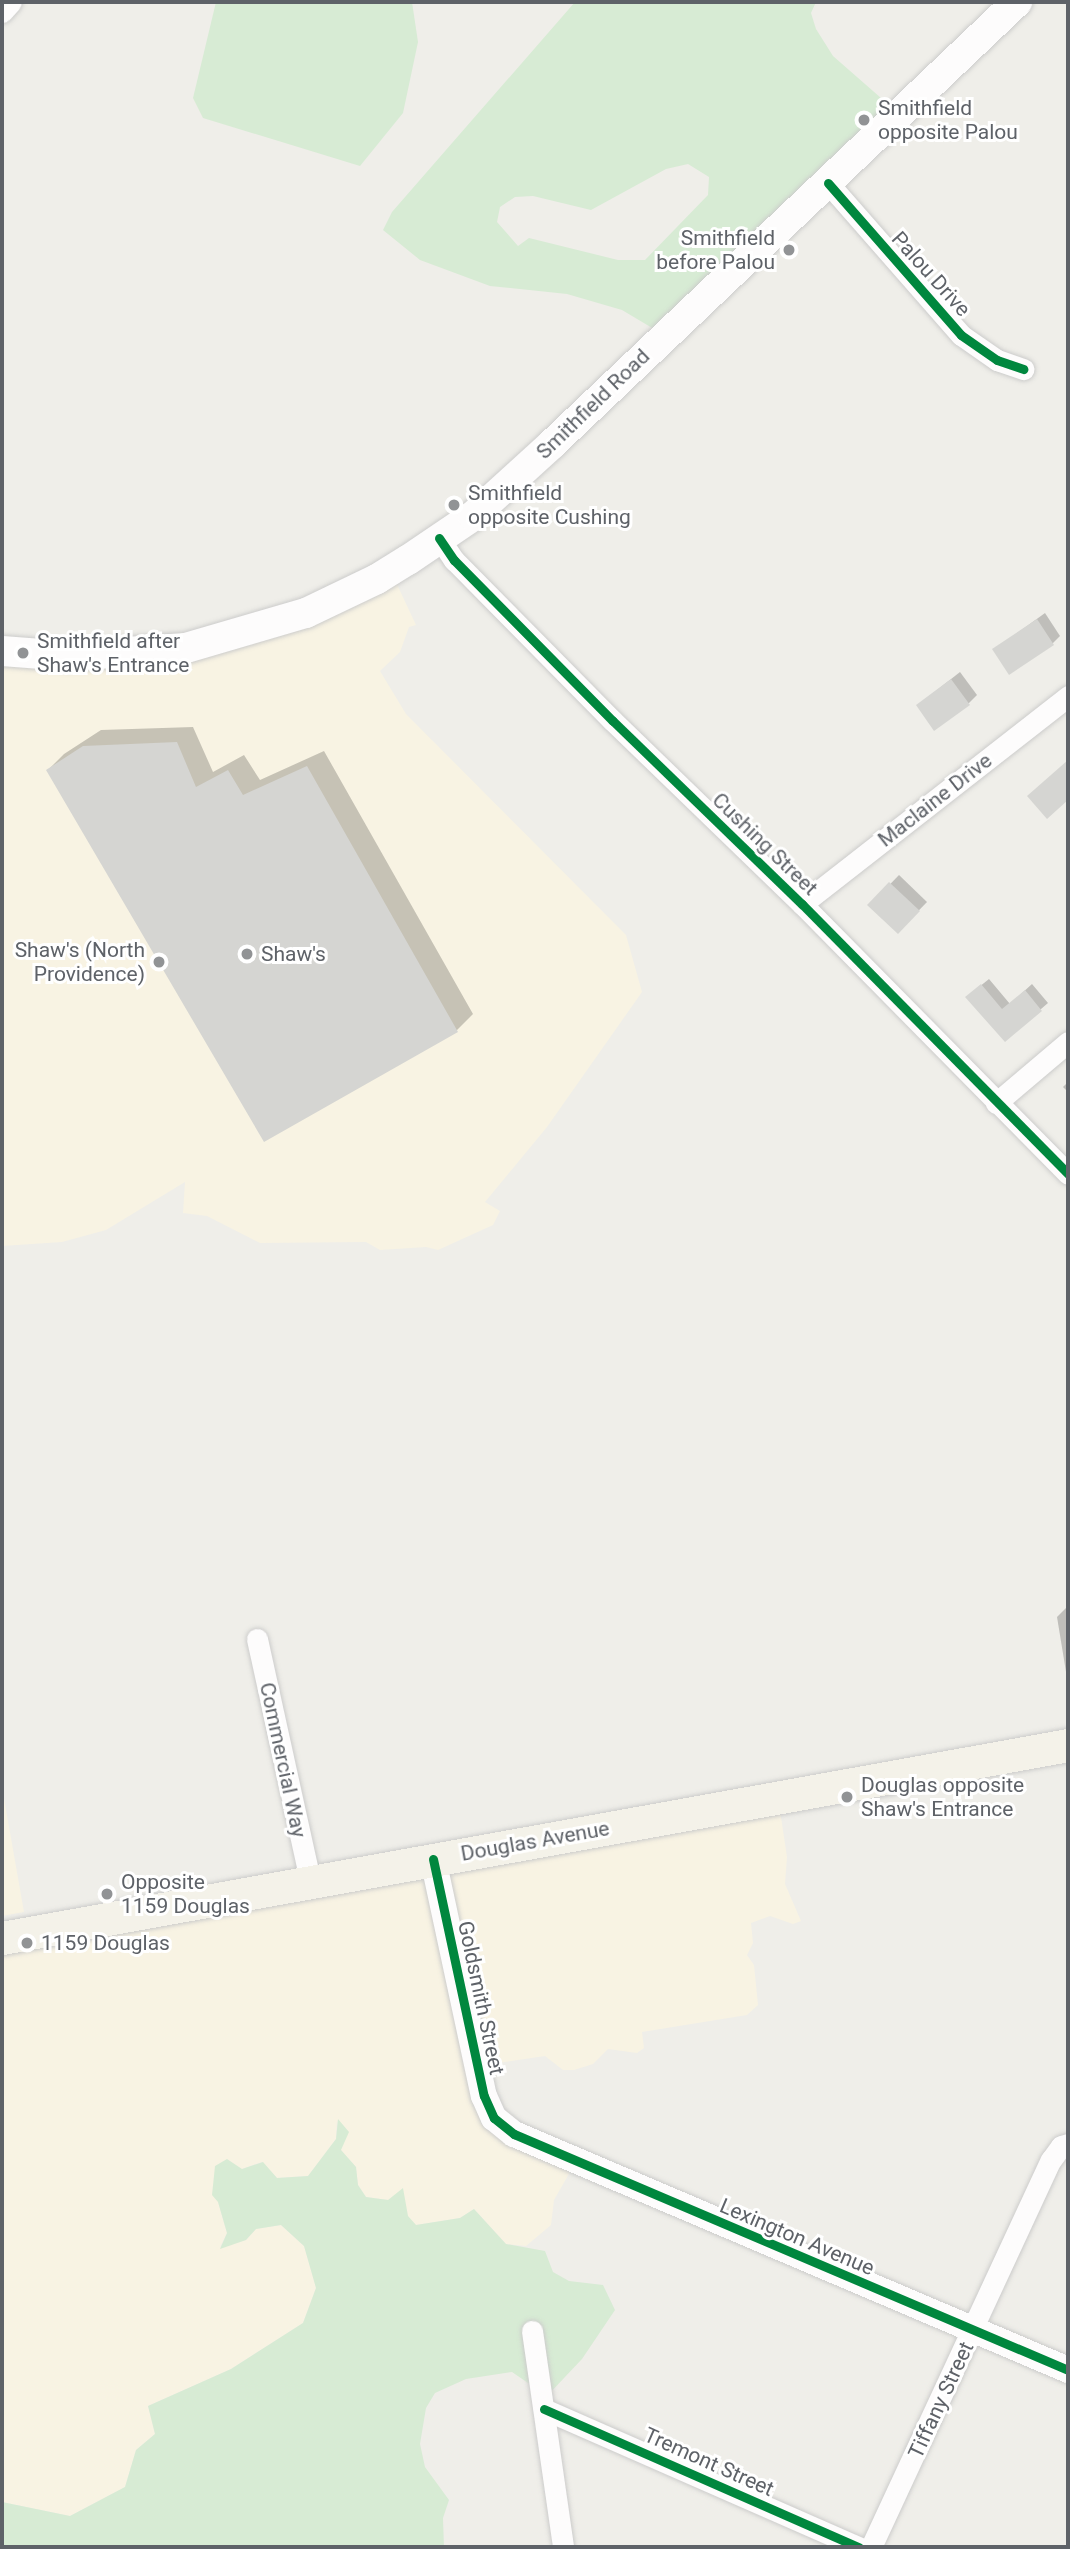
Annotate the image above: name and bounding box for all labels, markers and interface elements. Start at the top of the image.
place label: Smithfield opposite Palou [878,95,1018,145]
marker: Smithfield opposite Palou [856,112,872,128]
place label: Smithfield before Palou [656,225,775,275]
street label: Palou Drive [886,226,976,322]
marker: Smithfield before Palou [781,242,797,258]
street label: Smithfield Road [531,344,655,464]
place label: Smithfield opposite Cushing [468,480,631,530]
marker: Smithfield opposite Cushing [446,497,462,513]
place label: Smithfield after Shaw's Entrance [37,628,189,678]
marker: Smithfield after Shaw's Entrance [15,645,31,661]
street label: Maclaine Drive [873,748,997,852]
street label: Cushing Street [707,787,823,901]
place label: Shaw's (North Providence) [15,937,145,987]
place label: Shaw's [261,941,326,967]
marker: Shaw's [239,946,255,962]
marker: Shaw's (North Providence) [151,954,167,970]
street label: Commercial Way [254,1680,312,1840]
place label: Douglas opposite Shaw's Entrance [861,1772,1024,1822]
marker: Douglas opposite Shaw's Entrance [839,1789,855,1805]
street label: Douglas Avenue [459,1816,611,1866]
place label: Opposite 1159 Douglas [121,1869,250,1919]
marker: Opposite 1159 Douglas [99,1886,115,1902]
street label: Goldsmith Street [452,1919,510,2077]
place label: 1159 Douglas [41,1930,170,1956]
marker: 1159 Douglas [19,1935,35,1951]
street label: Lexington Avenue [716,2193,878,2281]
street label: Tiffany Street [903,2338,979,2462]
street label: Tremont Street [640,2422,778,2502]

